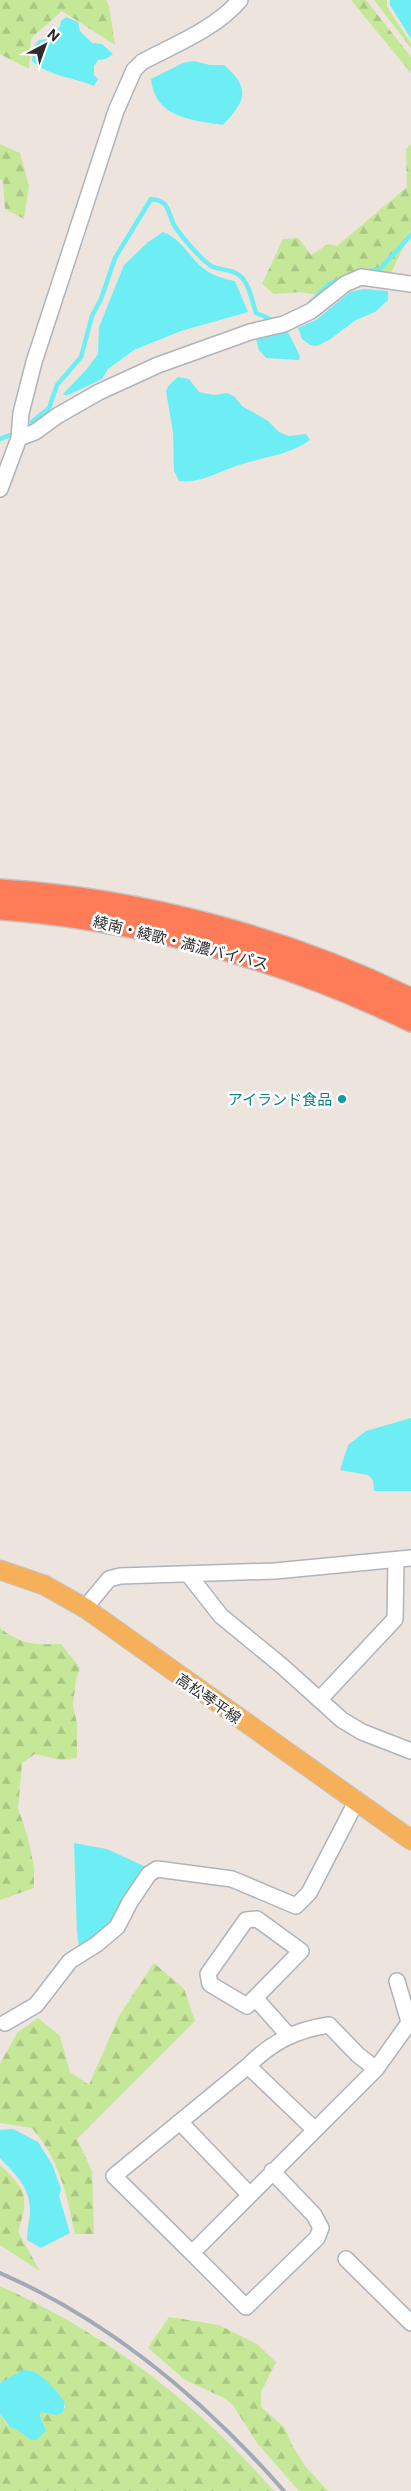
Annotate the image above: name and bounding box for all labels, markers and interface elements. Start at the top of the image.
north arrow [20,20,70,70]
text: N [44,25,63,45]
street label: 綾南・綾歌・満濃バイパス [92,912,270,972]
place label: アイランド食品 [228,1090,332,1108]
marker: アイランド食品 [336,1093,348,1105]
street label: 高松琴平線 [173,1669,245,1727]

